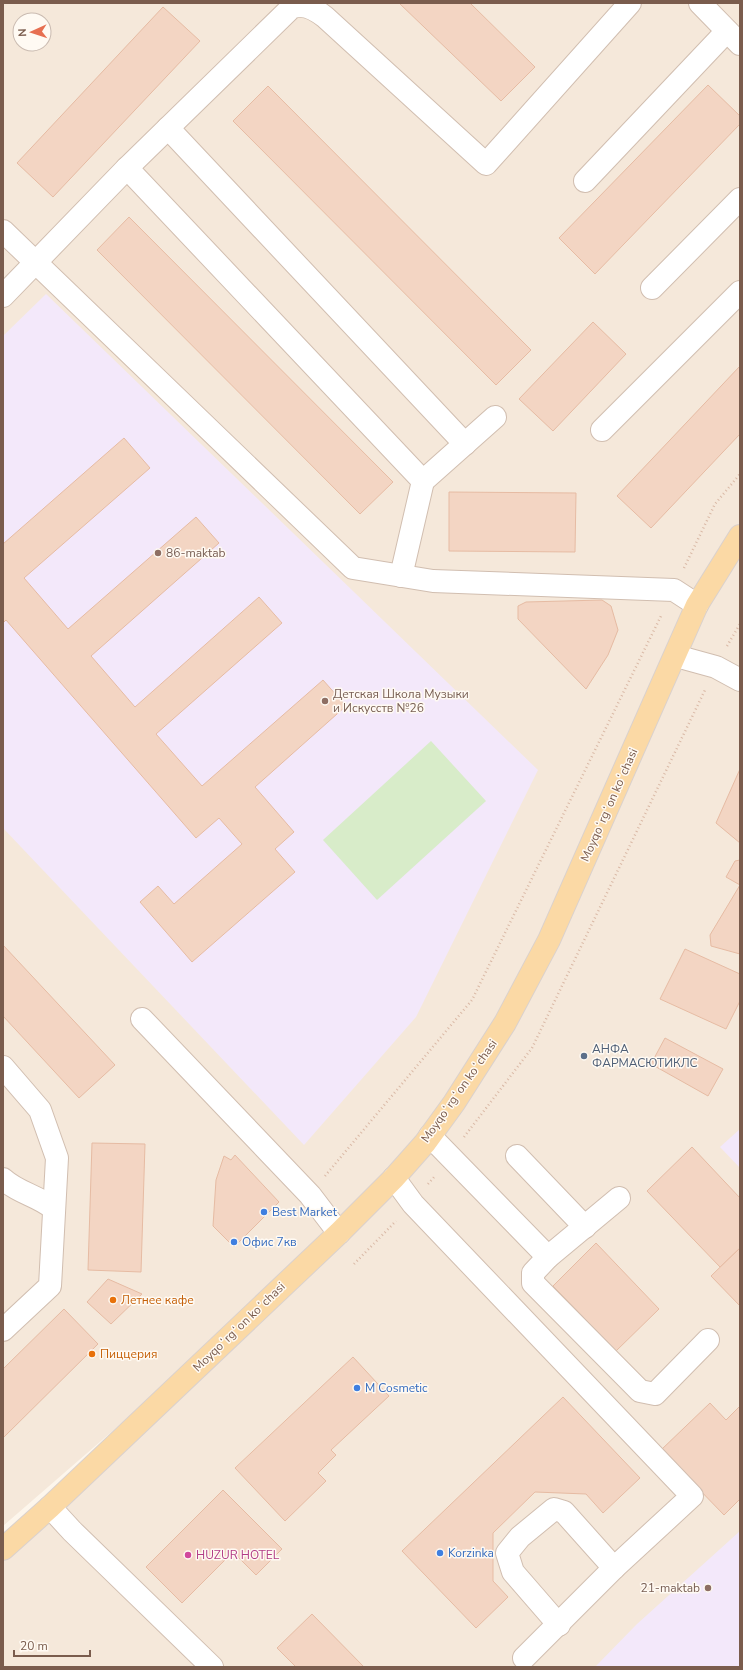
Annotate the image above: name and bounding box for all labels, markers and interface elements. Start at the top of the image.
north arrow [12,12,52,52]
text: N [15,28,30,37]
place label: 86-maktab [166,545,226,561]
marker: 86-maktab [153,548,163,558]
place label: Детская Школа Музыки и Искусств №26 [333,686,469,716]
marker: Детская Школа Музыки и Искусств №26 [320,696,330,706]
street label: Moyqoʻrgʻon koʻchasi [577,746,641,864]
street label: Moyqoʻrgʻon koʻchasi [417,1036,501,1146]
place label: АНФА ФАРМАСЮТИКЛС [592,1041,698,1071]
marker: АНФА ФАРМАСЮТИКЛС [579,1051,589,1061]
place label: Best Market [272,1204,338,1220]
marker: Best Market [259,1207,269,1217]
place label: Офис 7кв [242,1234,297,1250]
marker: Офис 7кв [229,1237,239,1247]
street label: Moyqoʻrgʻon koʻchasi [189,1279,289,1375]
place label: Летнее кафе [121,1292,194,1308]
marker: Летнее кафе [108,1295,118,1305]
place label: Пиццерия [100,1346,158,1362]
marker: Пиццерия [87,1349,97,1359]
place label: M Cosmetic [365,1380,428,1396]
marker: M Cosmetic [352,1383,362,1393]
place label: Korzinka [448,1545,494,1561]
place label: HUZUR HOTEL [196,1547,280,1563]
marker: Korzinka [435,1548,445,1558]
marker: HUZUR HOTEL [183,1550,193,1560]
place label: 21-maktab [640,1580,700,1596]
marker: 21-maktab [703,1583,713,1593]
scale bar [14,1632,90,1658]
text: 20 m [20,1638,48,1654]

